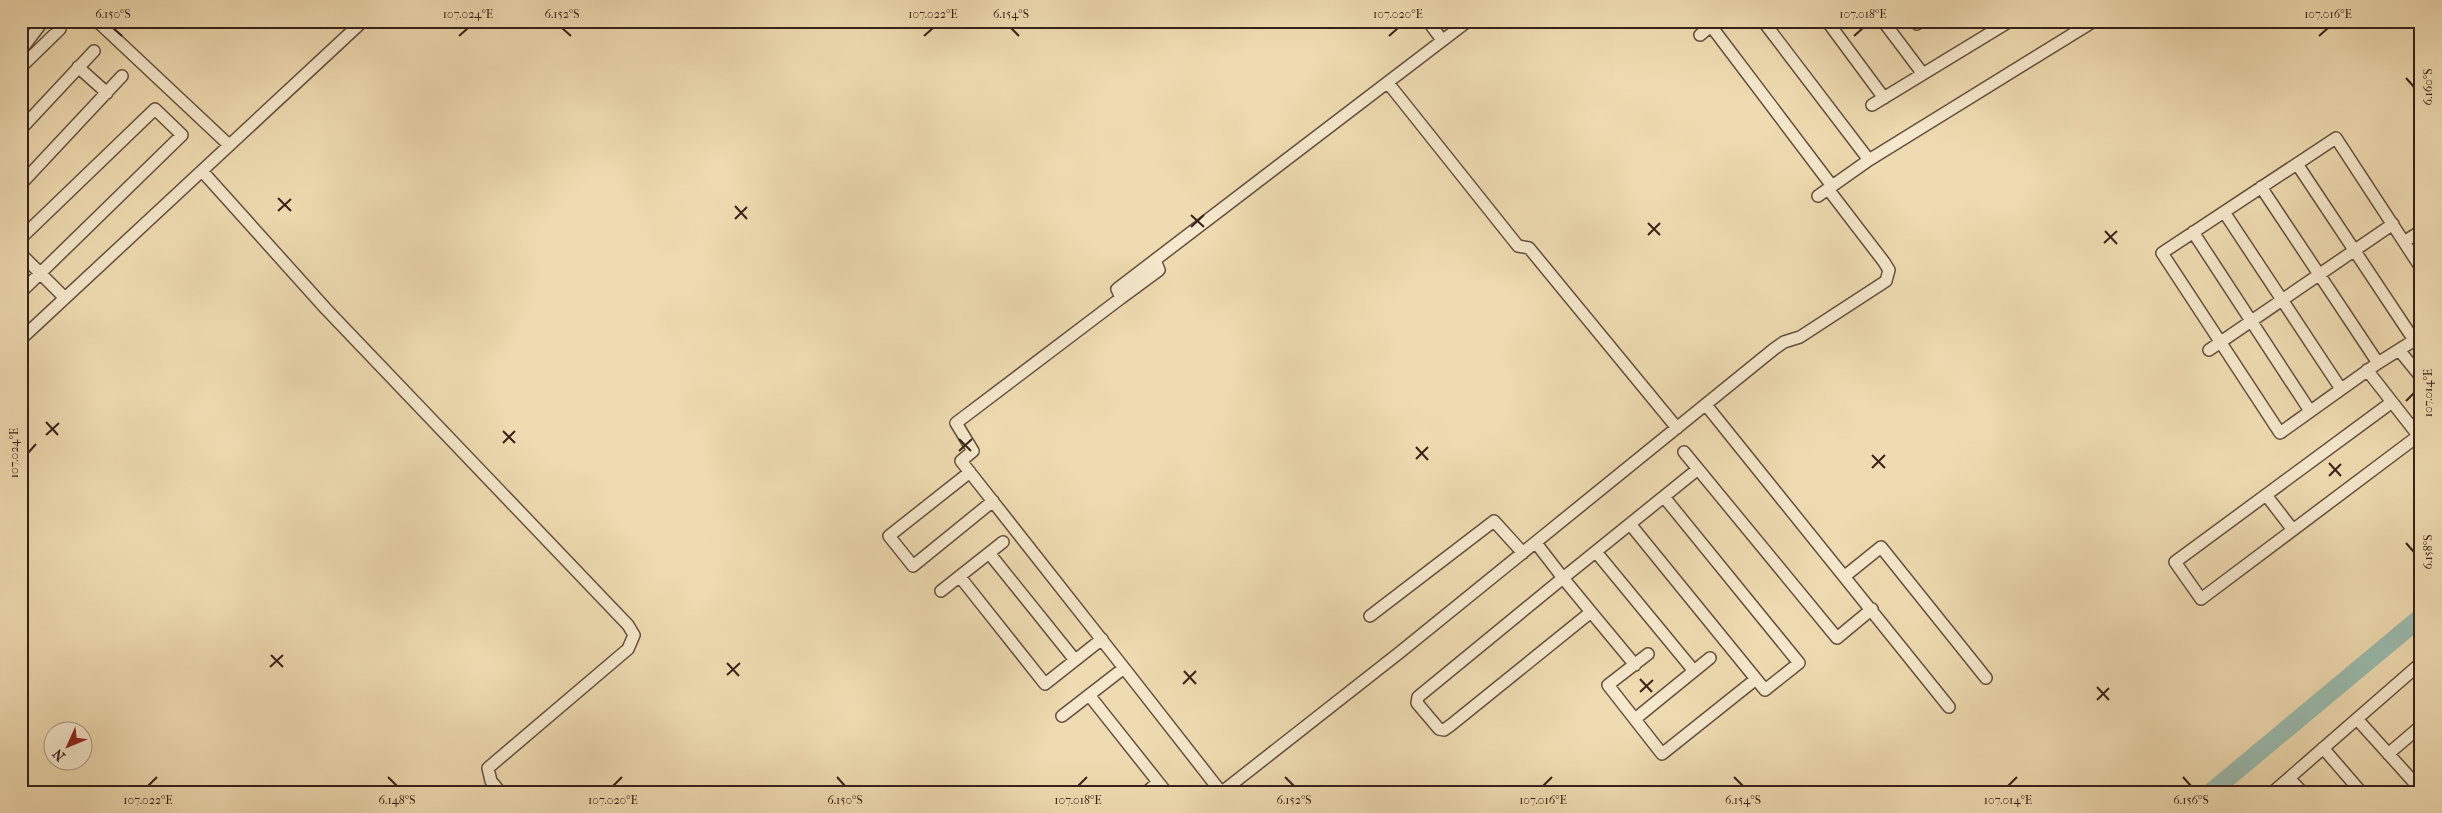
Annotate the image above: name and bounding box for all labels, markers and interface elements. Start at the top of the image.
text: 6.150°S [95,7,131,21]
text: 107.024°E [443,7,493,21]
text: 6.152°S [545,7,579,21]
text: 107.022°E [908,7,958,21]
text: 6.154°S [993,7,1029,21]
text: 107.020°E [1373,7,1423,21]
text: 107.018°E [1839,7,1887,21]
text: 107.016°E [2304,7,2352,21]
text: 6.160°S [2421,69,2435,105]
text: 107.014°E [2421,369,2435,417]
text: 107.024°E [7,428,21,478]
text: 6.158°S [2421,535,2435,569]
north arrow [42,720,92,770]
text: N [49,745,69,764]
text: 107.022°E [123,793,173,807]
text: 6.148°S [379,793,415,807]
text: 107.020°E [588,793,638,807]
text: 6.150°S [827,793,863,807]
text: 107.018°E [1054,793,1102,807]
text: 6.152°S [1277,793,1311,807]
text: 107.016°E [1519,793,1567,807]
text: 6.154°S [1725,793,1761,807]
text: 107.014°E [1984,793,2032,807]
text: 6.156°S [2173,793,2209,807]

